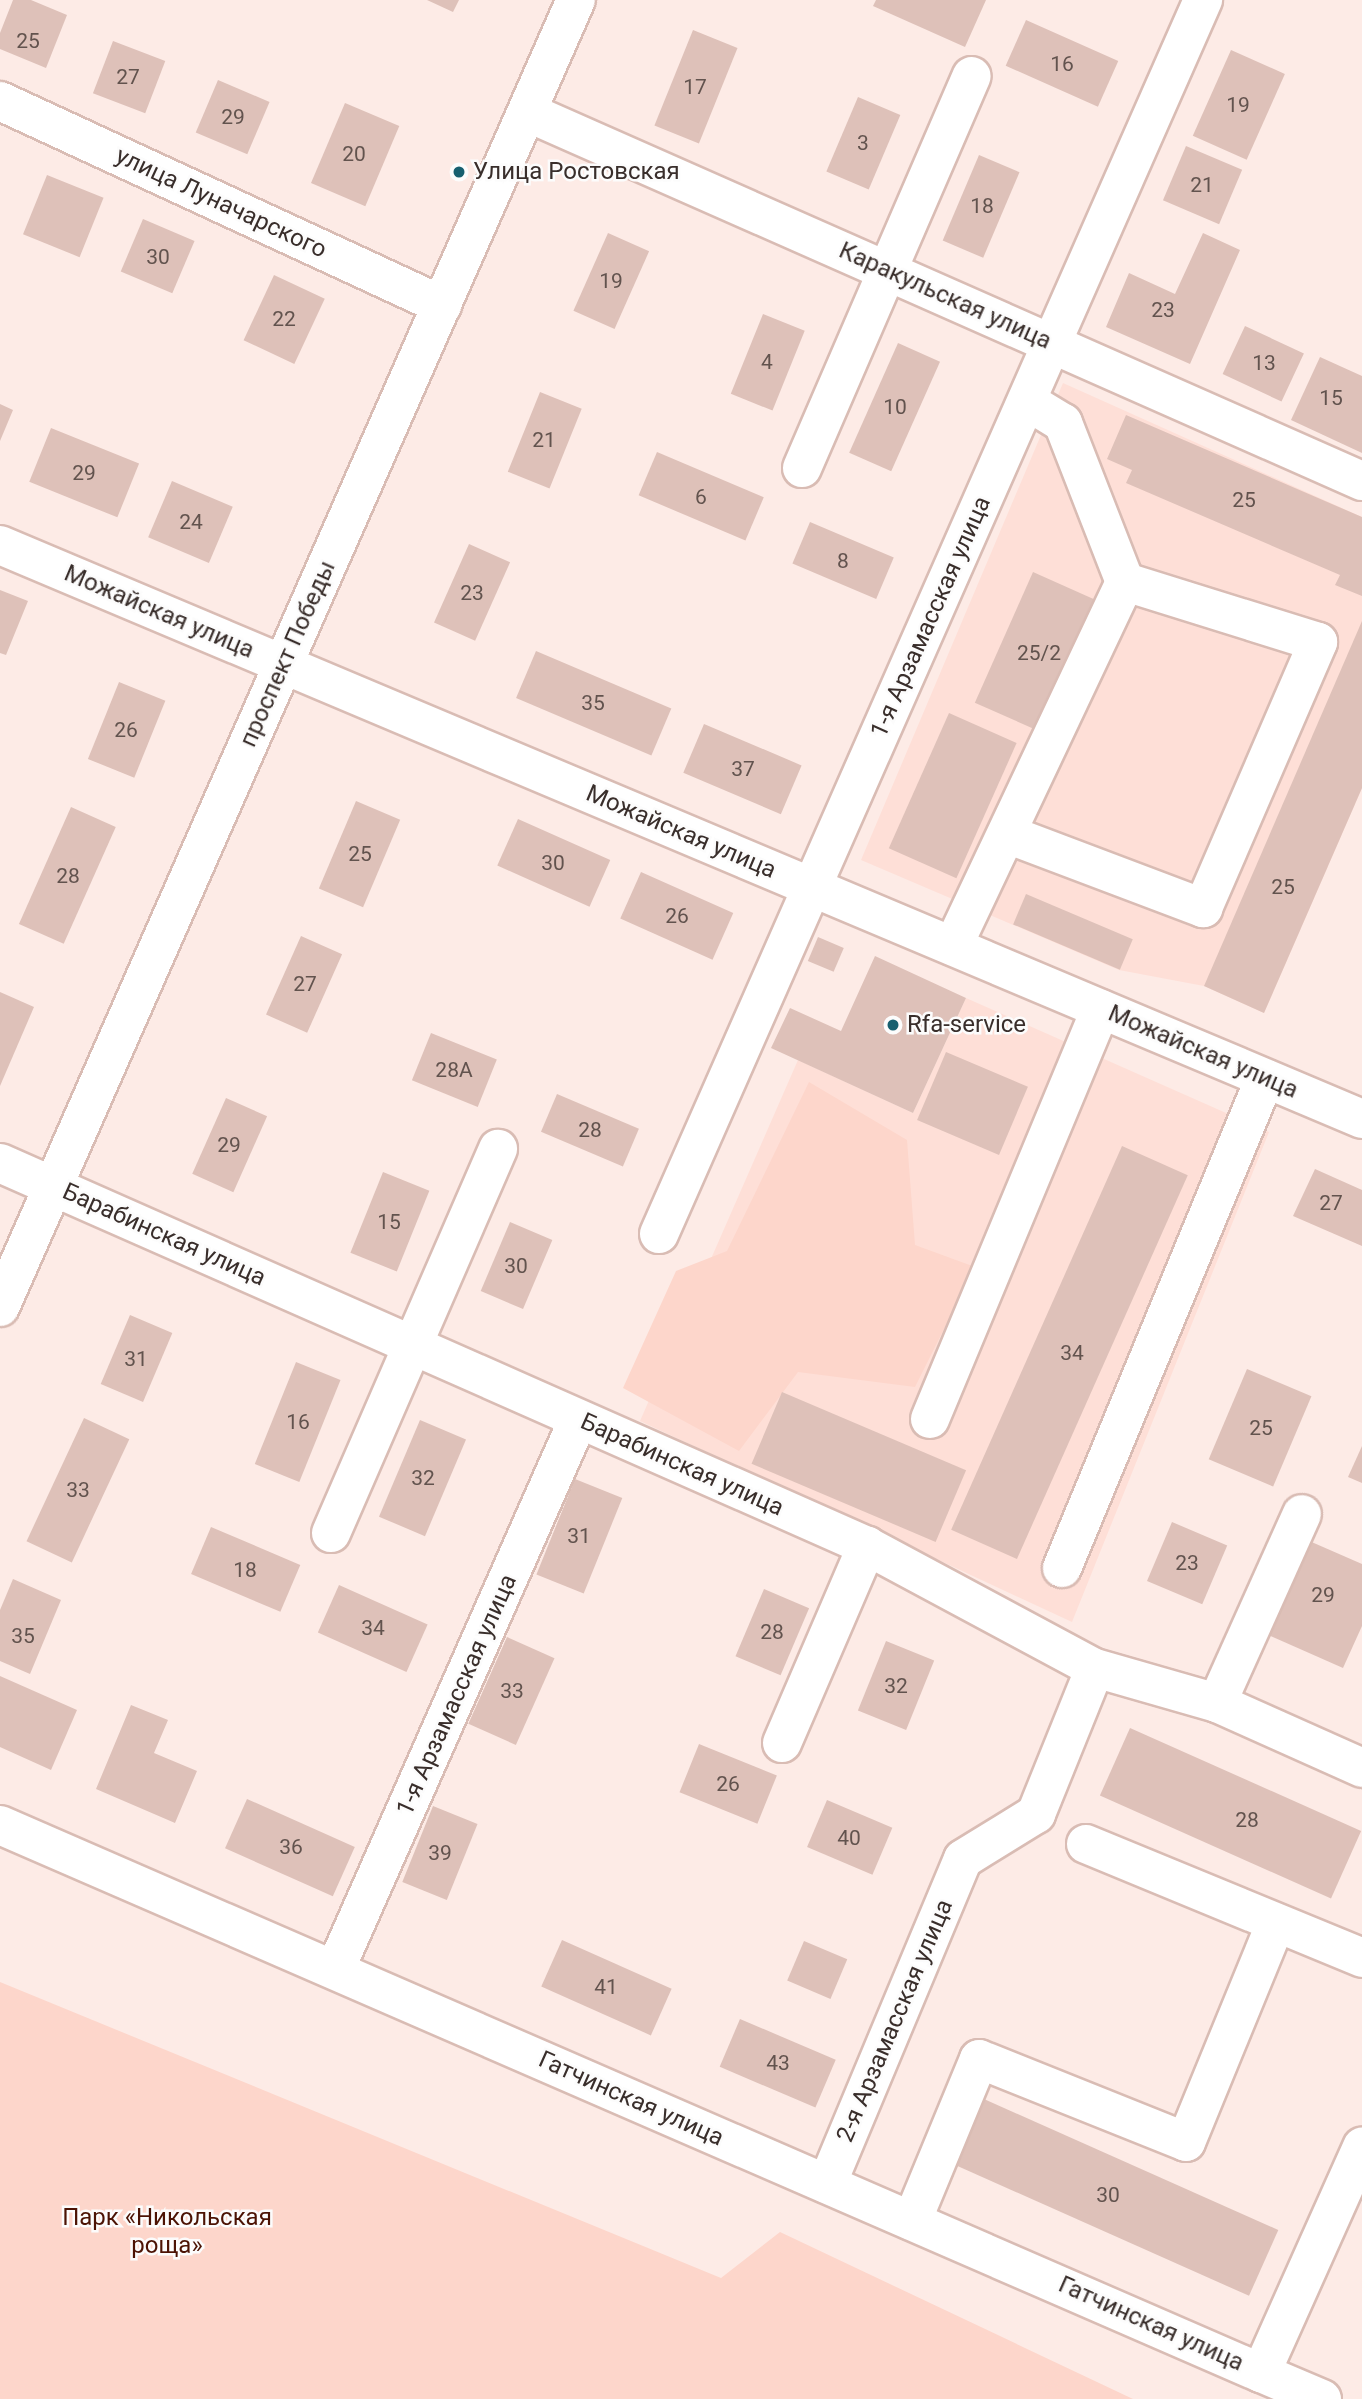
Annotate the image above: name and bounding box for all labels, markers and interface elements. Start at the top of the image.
house number: 25 [16,28,40,54]
house number: 16 [1050,51,1074,77]
house number: 27 [116,64,140,90]
house number: 17 [683,74,707,100]
house number: 19 [1226,92,1250,118]
house number: 29 [221,104,245,130]
house number: 3 [857,130,869,156]
house number: 20 [342,141,366,167]
street label: улица Луначарского [111,142,331,264]
place label: Улица Ростовская [473,158,680,186]
marker: Улица Ростовская [451,164,467,180]
house number: 21 [1190,172,1214,198]
house number: 18 [970,193,994,219]
street label: Каракульская улица [834,236,1056,356]
house number: 30 [146,244,170,270]
house number: 19 [599,268,623,294]
house number: 23 [1151,297,1175,323]
house number: 22 [272,306,296,332]
house number: 4 [761,349,773,375]
house number: 13 [1252,350,1276,376]
house number: 15 [1319,385,1343,411]
house number: 10 [883,394,907,420]
house number: 21 [532,427,556,453]
house number: 29 [72,460,96,486]
house number: 6 [695,484,707,510]
house number: 25 [1232,487,1256,513]
street label: 1-я Арзамасская улица [865,492,997,742]
house number: 24 [179,509,203,535]
house number: 8 [837,548,849,574]
street label: проспект Победы [234,557,342,751]
street label: Можайская улица [60,559,258,665]
house number: 23 [460,580,484,606]
house number: 25/2 [1017,640,1061,666]
house number: 35 [581,690,605,716]
house number: 26 [114,717,138,743]
house number: 37 [731,756,755,782]
street label: Можайская улица [582,779,780,885]
house number: 25 [348,841,372,867]
house number: 30 [541,850,565,876]
house number: 28 [56,863,80,889]
house number: 25 [1271,874,1295,900]
house number: 26 [665,903,689,929]
house number: 27 [293,971,317,997]
street label: Можайская улица [1104,999,1302,1105]
place label: Rfa-service [907,1011,1026,1039]
marker: Rfa-service [885,1017,901,1033]
house number: 28А [435,1057,473,1083]
house number: 28 [578,1117,602,1143]
house number: 29 [217,1132,241,1158]
street label: Барабинская улица [58,1177,270,1293]
house number: 27 [1319,1190,1343,1216]
house number: 15 [377,1209,401,1235]
house number: 30 [504,1253,528,1279]
house number: 34 [1060,1340,1084,1366]
house number: 31 [124,1346,148,1372]
street label: Барабинская улица [576,1407,788,1523]
house number: 16 [286,1409,310,1435]
house number: 25 [1249,1415,1273,1441]
house number: 32 [411,1465,435,1491]
house number: 33 [66,1477,90,1503]
house number: 31 [567,1523,591,1549]
house number: 23 [1175,1550,1199,1576]
house number: 18 [233,1557,257,1583]
street label: 1-я Арзамасская улица [391,1570,523,1820]
house number: 29 [1311,1582,1335,1608]
house number: 34 [361,1615,385,1641]
house number: 28 [760,1619,784,1645]
house number: 35 [11,1623,35,1649]
house number: 32 [884,1673,908,1699]
house number: 33 [500,1678,524,1704]
house number: 26 [716,1771,740,1797]
house number: 28 [1235,1807,1259,1833]
house number: 40 [837,1825,861,1851]
house number: 36 [279,1834,303,1860]
house number: 39 [428,1840,452,1866]
street label: 2-я Арзамасская улица [831,1895,959,2147]
house number: 41 [594,1974,618,2000]
street label: Гатчинская улица [534,2045,728,2153]
house number: 43 [766,2050,790,2076]
house number: 30 [1096,2182,1120,2208]
park label: Парк «Никольская роща» [62,2204,272,2260]
street label: Гатчинская улица [1054,2270,1248,2378]

